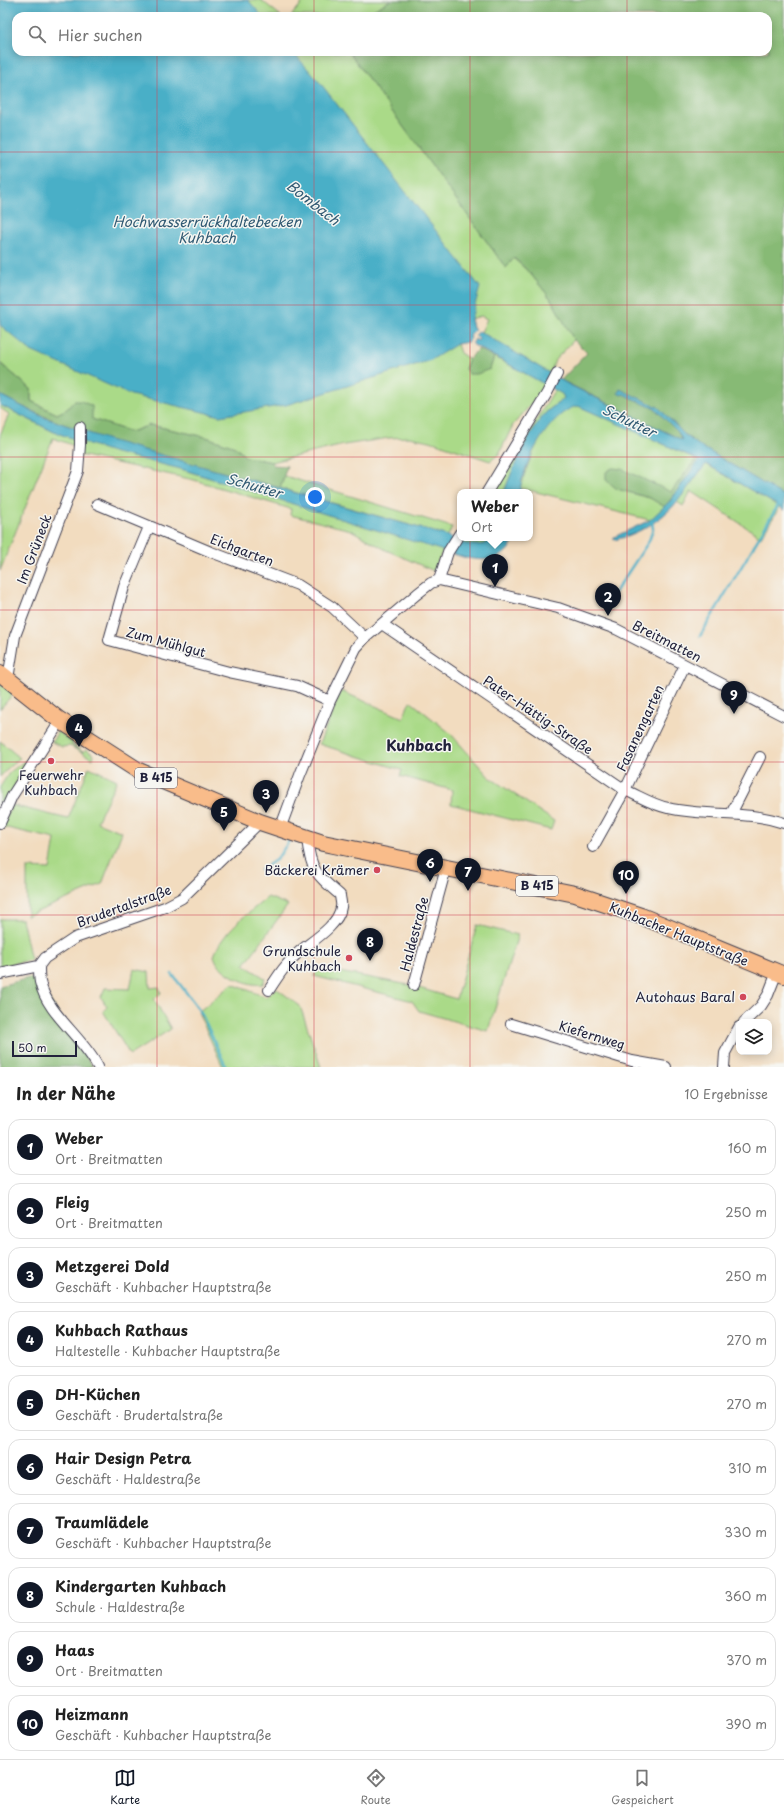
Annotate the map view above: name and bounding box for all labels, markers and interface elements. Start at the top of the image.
search box [12,12,772,56]
icon: search [26,23,48,45]
text: Hier suchen [58,23,143,46]
water label: Bombach [282,175,345,231]
water label: Hochwasserrückhaltebecken Kuhbach [113,211,302,248]
water label: Schutter [599,399,662,444]
water label: Schutter [224,467,287,504]
your location [305,487,325,507]
popup [457,489,533,541]
text: Weber [471,494,519,517]
street label: Im Grüneck [11,511,56,587]
text: Ort [471,517,493,536]
street label: Eichgarten [208,529,277,570]
pin: 1 [482,554,508,587]
pin: 2 [595,583,621,616]
street label: Breitmatten [629,615,705,666]
street label: Zum Mühlgut [124,622,208,661]
street label: Pater-Hättig-Straße [480,671,597,759]
street label: Fasanengarten [611,681,668,774]
pin: 9 [721,681,747,714]
pin: 4 [66,714,92,747]
district label: Kuhbach [386,733,452,756]
marker: Feuerwehr Kuhbach [46,756,56,766]
place label: Feuerwehr Kuhbach [19,765,84,799]
road number: B 415 [135,768,177,788]
pin: 3 [253,780,279,813]
pin: 5 [211,798,237,831]
pin: 6 [417,849,443,882]
pin: 7 [455,858,481,891]
place label: Bäckerei Krämer [264,860,370,879]
pin: 10 [613,861,639,894]
marker: Bäckerei Krämer [372,865,382,875]
road number: B 415 [516,876,558,896]
street label: Brudertalstraße [74,880,174,931]
street label: Haldestraße [394,894,433,973]
street label: Kuhbacher Hauptstraße [607,897,752,970]
pin: 8 [357,928,383,961]
place label: Grundschule Kuhbach [263,941,341,975]
marker: Grundschule Kuhbach [344,953,354,963]
place label: Autohaus Baral [635,987,735,1006]
marker: Autohaus Baral [738,992,748,1002]
street label: Kiefernweg [557,1015,628,1054]
map controls [736,1019,772,1055]
button: layers [736,1019,772,1055]
scale bar [12,1039,77,1058]
text: 50 m [18,1039,47,1056]
text: In der Nähe [16,1080,115,1106]
text: 10 Ergebnisse [685,1084,768,1103]
text: Weber [55,1126,103,1149]
text: 1 [27,1138,33,1157]
text: 160 m [728,1138,767,1157]
text: Ort · Breitmatten [55,1149,163,1168]
text: Fleig [55,1190,89,1213]
text: 2 [25,1202,35,1221]
text: 250 m [725,1202,767,1221]
text: Ort · Breitmatten [55,1213,163,1232]
text: Metzgerei Dold [55,1254,169,1277]
text: 3 [26,1266,34,1285]
text: 250 m [725,1266,767,1285]
text: Geschäft · Kuhbacher Hauptstraße [55,1277,271,1296]
text: Kuhbach Rathaus [55,1318,188,1341]
text: 4 [26,1330,34,1349]
text: 270 m [726,1330,767,1349]
text: Haltestelle · Kuhbacher Hauptstraße [55,1341,280,1360]
text: DH-Küchen [55,1382,140,1405]
text: 5 [26,1394,34,1413]
text: 270 m [726,1394,767,1413]
text: Geschäft · Brudertalstraße [55,1405,223,1424]
text: Hair Design Petra [55,1446,191,1469]
text: 6 [25,1458,35,1477]
text: 310 m [728,1458,767,1477]
text: Geschäft · Haldestraße [55,1469,201,1488]
text: Traumlädele [55,1510,149,1533]
text: 7 [26,1522,34,1541]
text: 330 m [724,1522,767,1541]
text: Geschäft · Kuhbacher Hauptstraße [55,1533,271,1552]
text: Kindergarten Kuhbach [55,1574,226,1597]
text: 8 [26,1586,34,1605]
text: 360 m [724,1586,767,1605]
text: Schule · Haldestraße [55,1597,185,1616]
text: Haas [55,1638,94,1661]
text: 9 [26,1650,34,1669]
text: 370 m [726,1650,767,1669]
text: Ort · Breitmatten [55,1661,163,1680]
text: Heizmann [55,1702,129,1725]
text: 10 [22,1714,38,1733]
text: 390 m [725,1714,767,1733]
text: Geschäft · Kuhbacher Hauptstraße [55,1725,271,1744]
tab: Karte [110,1767,140,1808]
tab: Route [361,1767,391,1808]
tab: Gespeichert [611,1767,674,1808]

